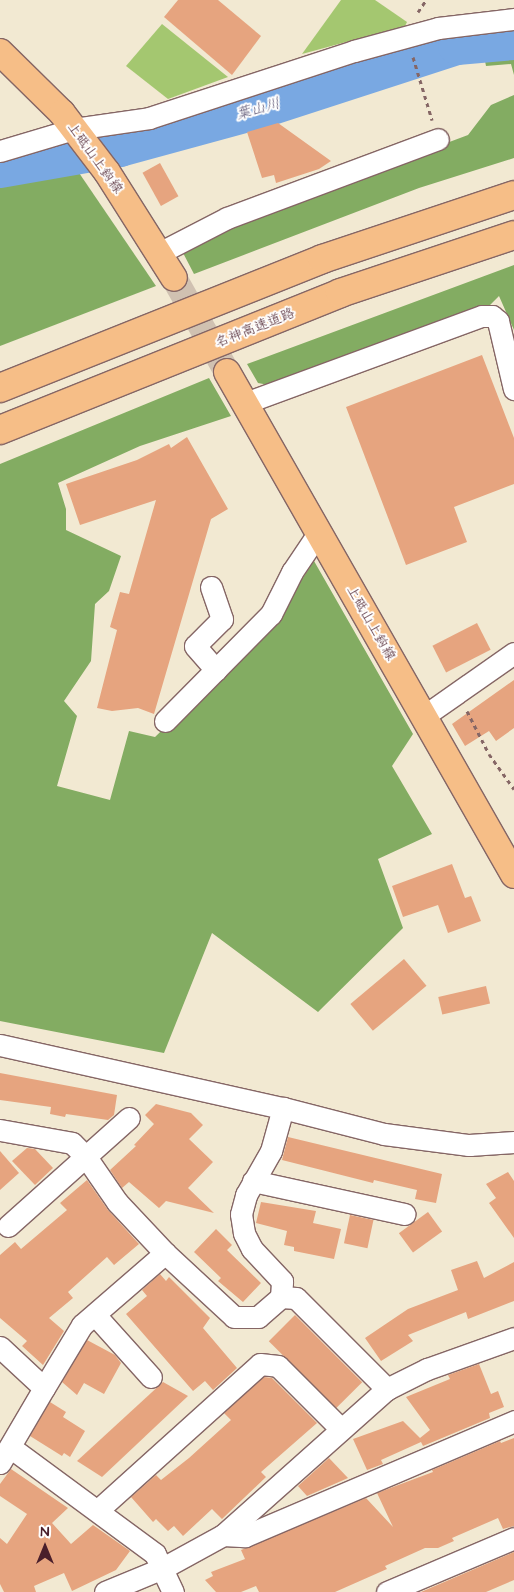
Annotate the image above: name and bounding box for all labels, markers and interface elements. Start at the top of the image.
water label: 葉山川 [234,94,282,124]
street label: 上砥山上鈎線 [64,119,126,197]
street label: 名神高速道路 [213,304,297,352]
street label: 上砥山上鈎線 [343,582,399,664]
north arrow [20,1522,70,1572]
text: N [41,1522,49,1542]

